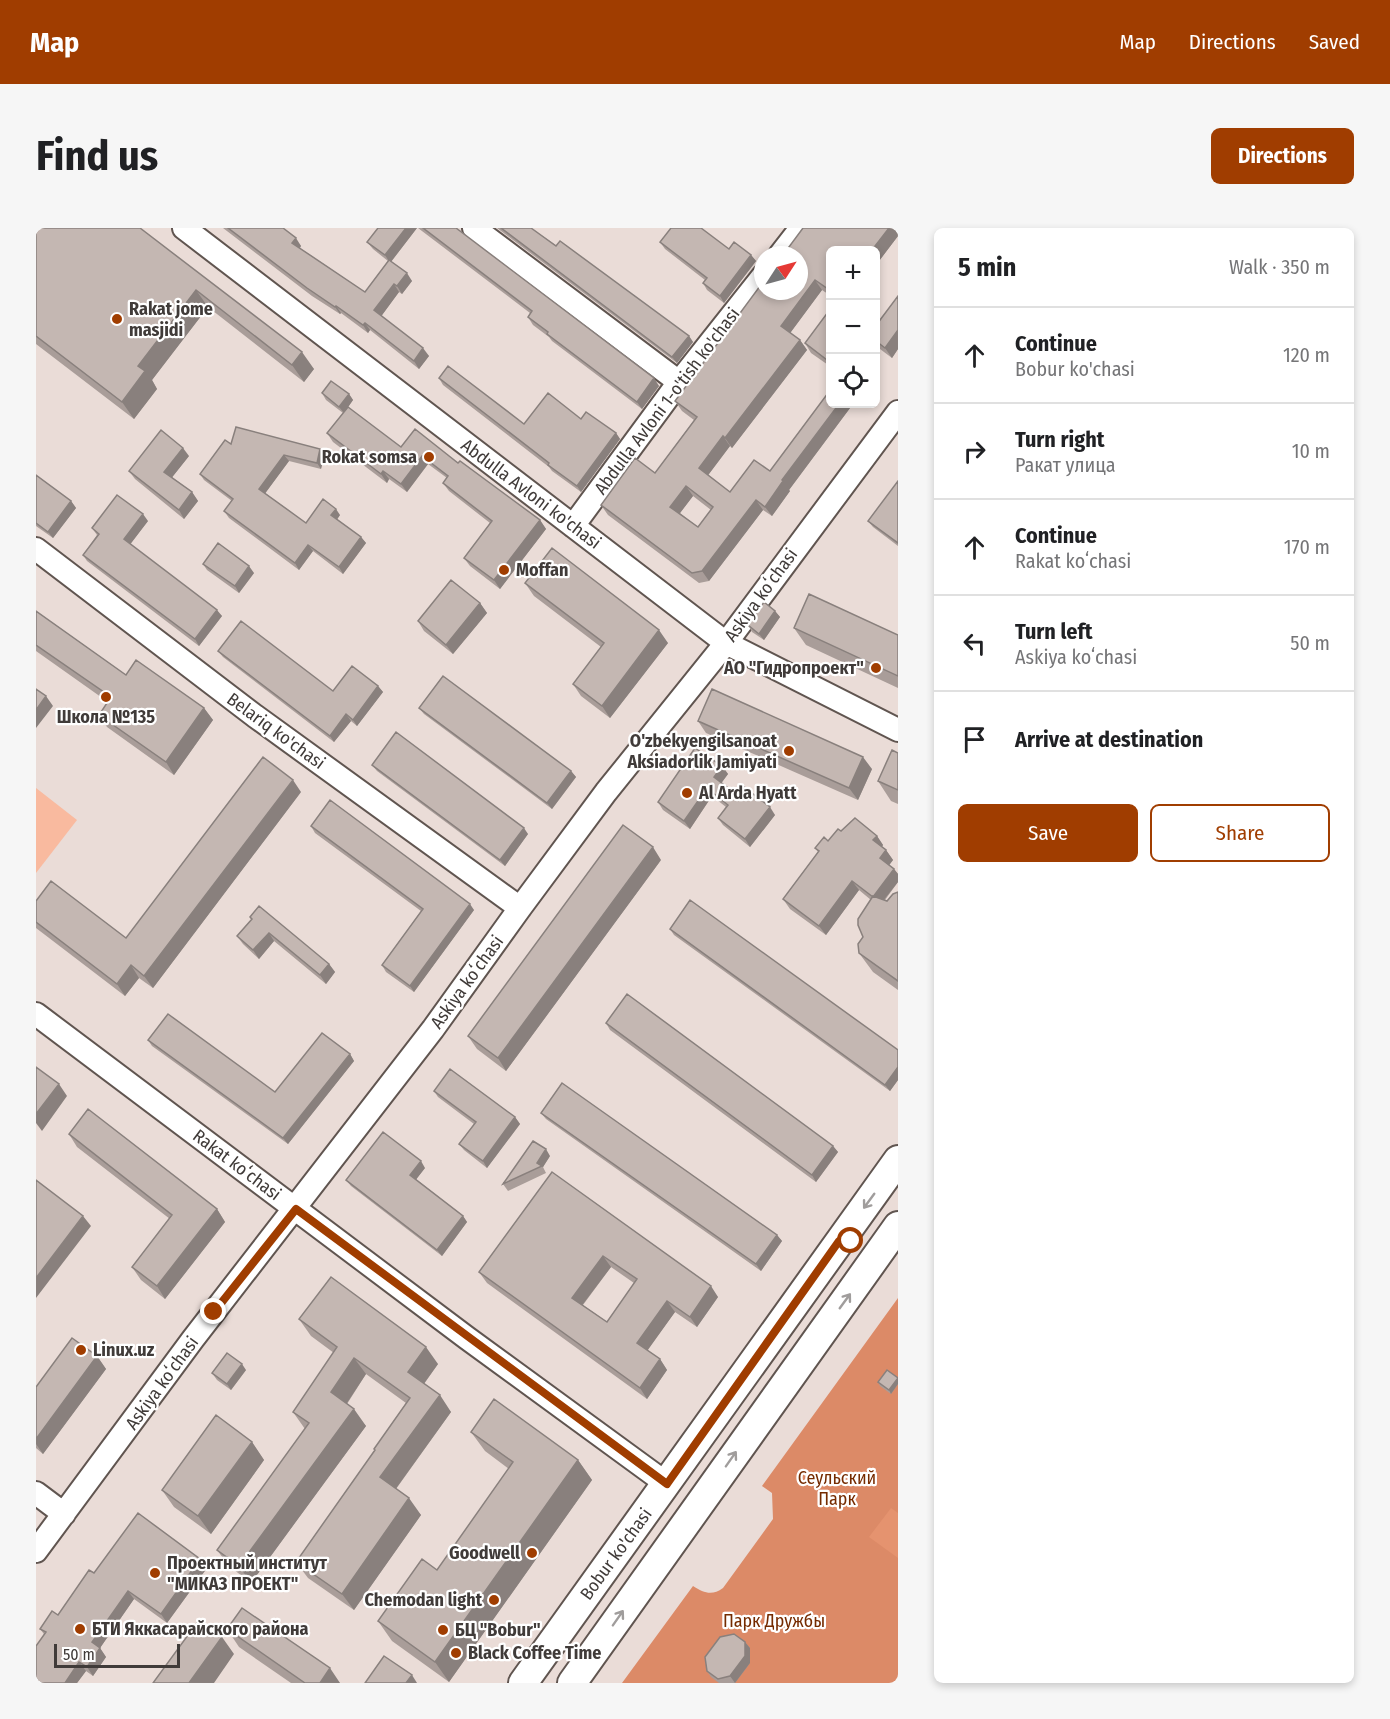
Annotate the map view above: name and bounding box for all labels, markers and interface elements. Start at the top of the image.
text: Map [30,26,79,59]
text: Map [1119,29,1156,55]
text: Directions [1189,29,1276,55]
text: Saved [1309,29,1360,55]
button: Directions [1211,128,1354,184]
text: Find us [36,131,158,181]
north arrow [754,246,808,300]
map controls [826,246,880,408]
button: + [826,246,880,300]
text: 5 min [958,252,1016,283]
text: Walk · 350 m [1229,255,1330,279]
place label: Rakat jome masjidi [129,298,213,341]
button: − [826,300,880,354]
street label: Abdulla Avloni 1-o'tish ko'chasi [590,303,744,499]
marker: Rakat jome masjidi [110,312,124,326]
text: Continue [1015,330,1097,357]
icon: ahead [958,339,991,372]
text: 120 m [1283,343,1330,367]
button: locate [826,354,880,408]
text: Bobur ko'chasi [1015,357,1135,381]
text: Turn right [1015,426,1104,453]
street label: Abdulla Avloni ko'chasi [457,434,605,554]
icon: right [958,435,991,468]
text: 10 m [1292,439,1330,463]
place label: Rokat somsa [322,446,417,468]
marker: Rokat somsa [422,450,436,464]
text: Ракат улица [1015,453,1116,477]
text: Continue [1015,522,1097,549]
icon: ahead [958,531,991,564]
text: 170 m [1284,535,1330,559]
street label: Askiya koʻchasi [720,544,802,646]
text: Rakat koʻchasi [1015,549,1131,573]
place label: Moffan [516,559,568,581]
marker: Moffan [497,563,511,577]
text: Turn left [1015,618,1093,645]
icon: left [958,627,991,660]
text: 50 m [1290,631,1330,655]
text: Askiya koʻchasi [1015,645,1137,669]
place label: АО "Гидропроект" [723,657,864,679]
marker: АО "Гидропроект" [869,661,883,675]
street label: Belariq ko'chasi [223,688,329,774]
marker: Школа №135 [99,690,113,704]
place label: Школа №135 [57,706,155,728]
icon: arrive [958,723,991,756]
text: Arrive at destination [1015,726,1203,753]
place label: O'zbekyengilsanoat Aksiadorlik Jamiyati [626,730,778,773]
marker: O'zbekyengilsanoat Aksiadorlik Jamiyati [782,744,796,758]
place label: Al Arda Hyatt [698,782,797,804]
marker: Al Arda Hyatt [680,786,694,800]
button: Save [958,804,1138,862]
button: Share [1150,804,1330,862]
street label: Askiya koʻchasi [426,931,508,1033]
street label: Rakat koʻchasi [189,1125,285,1205]
one-way arrow [862,1192,875,1208]
route start [837,1227,863,1253]
one-way arrow [838,1293,851,1309]
route end [200,1298,226,1324]
street label: Askiya koʻchasi [121,1332,203,1434]
place label: Linux.uz [93,1339,155,1361]
marker: Linux.uz [74,1343,88,1357]
one-way arrow [725,1452,737,1468]
park label: Сеульский Парк [798,1467,876,1510]
street label: Bobur ko'chasi [575,1504,657,1604]
place label: Goodwell [449,1542,520,1564]
marker: Goodwell [525,1546,539,1560]
place label: Проектный институт "МИКАЗ ПРОЕКТ" [167,1552,327,1595]
marker: Проектный институт "МИКАЗ ПРОЕКТ" [148,1566,162,1580]
place label: Chemodan light [365,1589,483,1611]
marker: Chemodan light [487,1593,501,1607]
park label: Парк Дружбы [723,1610,825,1632]
one-way arrow [612,1611,624,1627]
place label: БТИ Яккасарайского района [92,1618,309,1640]
place label: БЦ "Bobur" [455,1619,541,1641]
marker: БТИ Яккасарайского района [73,1622,87,1636]
marker: БЦ "Bobur" [436,1623,450,1637]
scale bar [54,1641,180,1668]
place label: Black Coffee Time [468,1642,601,1664]
text: 50 m [63,1645,95,1664]
marker: Black Coffee Time [449,1646,463,1660]

